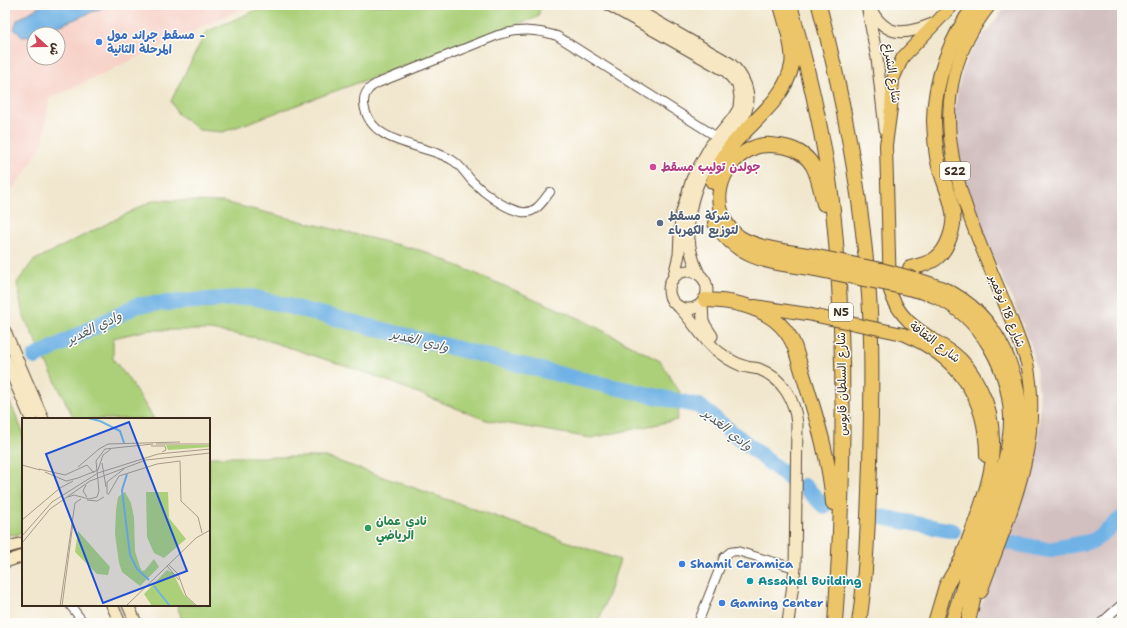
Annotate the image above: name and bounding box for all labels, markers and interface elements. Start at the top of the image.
north arrow [26,26,66,66]
place label: مسقط جراند مول - المرحلة الثانية [107,27,205,57]
marker: مسقط جراند مول - المرحلة الثانية [94,37,104,47]
text: ش [46,41,64,58]
street label: شارع الشراع [879,42,904,104]
place label: جولدن توليب مسقط [661,159,761,175]
marker: جولدن توليب مسقط [648,162,658,172]
road number: S22 [940,162,970,180]
place label: شركة مسقط لتوزيع الكهرباء [668,208,739,239]
marker: شركة مسقط لتوزيع الكهرباء [655,218,665,228]
street label: شارع 18 نوفمبر [984,271,1029,350]
road number: N5 [829,303,853,321]
water label: وادي الغدير [62,307,125,350]
street label: شارع الثقافة [906,318,964,367]
water label: وادي الغدير [387,325,450,357]
street label: شارع السلطان قابوس [833,332,852,436]
water label: وادي الغدير [697,403,756,455]
inset map [22,418,210,606]
place label: نادي عمان الرياضي [376,513,427,546]
marker: نادي عمان الرياضي [363,523,373,533]
place label: Shamil Ceramica [690,556,794,572]
marker: Shamil Ceramica [677,559,687,569]
place label: Assahel Building [758,573,862,589]
marker: Assahel Building [745,576,755,586]
place label: Gaming Center [730,595,824,611]
marker: Gaming Center [717,598,727,608]

